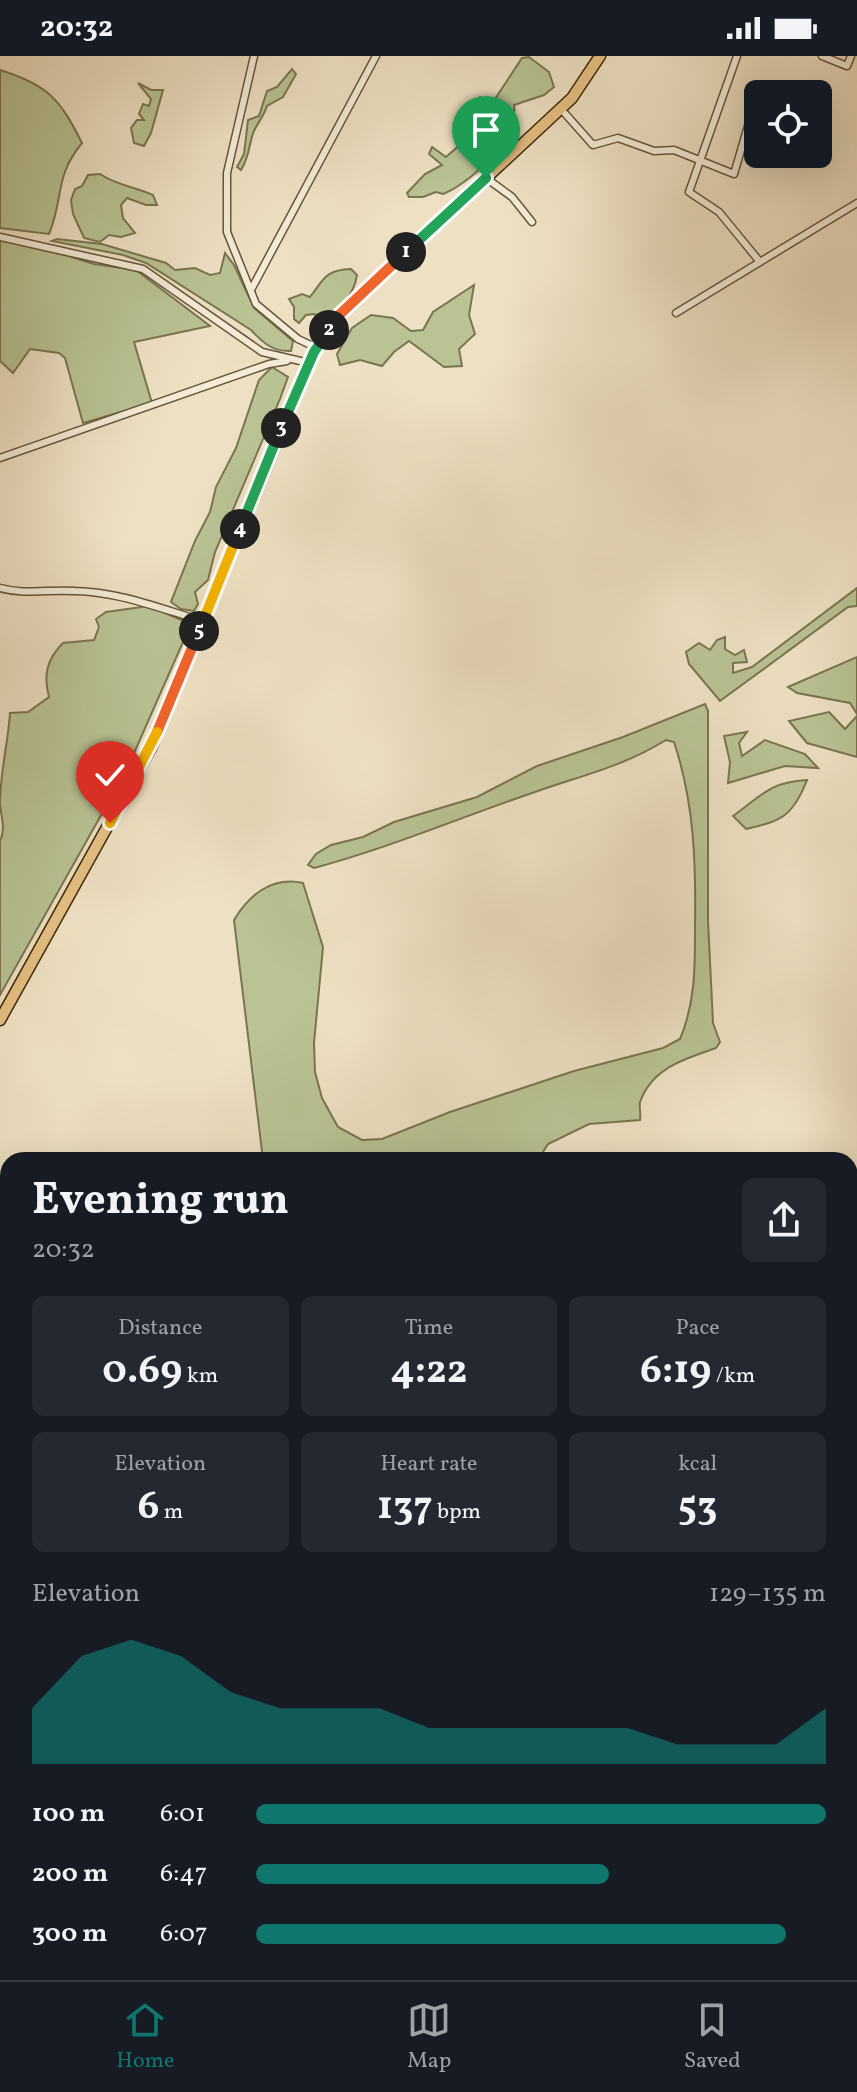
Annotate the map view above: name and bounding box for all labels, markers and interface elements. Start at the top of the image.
text: 20:32 [40,7,113,49]
map controls [744,80,832,168]
button: locate [744,80,832,168]
pin [452,96,520,178]
icon: arrive [464,108,508,152]
pin: 1 [386,232,426,272]
text: 1 [402,236,410,267]
pin: 2 [309,310,349,350]
text: 2 [323,314,335,345]
pin: 3 [261,408,301,448]
text: 3 [275,412,287,443]
pin: 4 [220,509,260,549]
text: 4 [233,513,247,544]
pin: 5 [179,611,219,651]
text: 5 [194,615,204,646]
pin [76,741,144,823]
icon: check [88,753,132,797]
text: Evening run [32,1171,289,1232]
button: share [742,1178,826,1262]
text: 20:32 [32,1232,95,1268]
text: Distance [118,1313,202,1344]
text: Time [405,1313,453,1344]
text: Pace [676,1313,720,1344]
text: 0.69 [102,1344,182,1400]
text: 4:22 [390,1344,468,1400]
text: 6:19 [640,1344,711,1400]
text: km [182,1361,218,1392]
text: /km [711,1361,755,1392]
text: Elevation [115,1449,206,1480]
text: Heart rate [380,1449,478,1480]
text: kcal [678,1449,717,1480]
text: 6 [137,1480,159,1536]
text: 137 [377,1480,433,1536]
text: 53 [678,1480,717,1536]
text: m [159,1497,183,1528]
text: bpm [433,1497,481,1528]
text: Elevation [32,1576,140,1612]
text: 129–135 m [709,1576,826,1612]
text: 100 m [32,1796,105,1832]
text: 6:01 [160,1796,205,1832]
text: 200 m [32,1856,108,1892]
text: 6:47 [160,1856,207,1892]
text: 300 m [32,1916,108,1952]
text: 6:07 [160,1916,208,1952]
tab: Home [116,1998,175,2077]
tab: Map [407,1998,451,2077]
tab: Saved [684,1998,741,2077]

